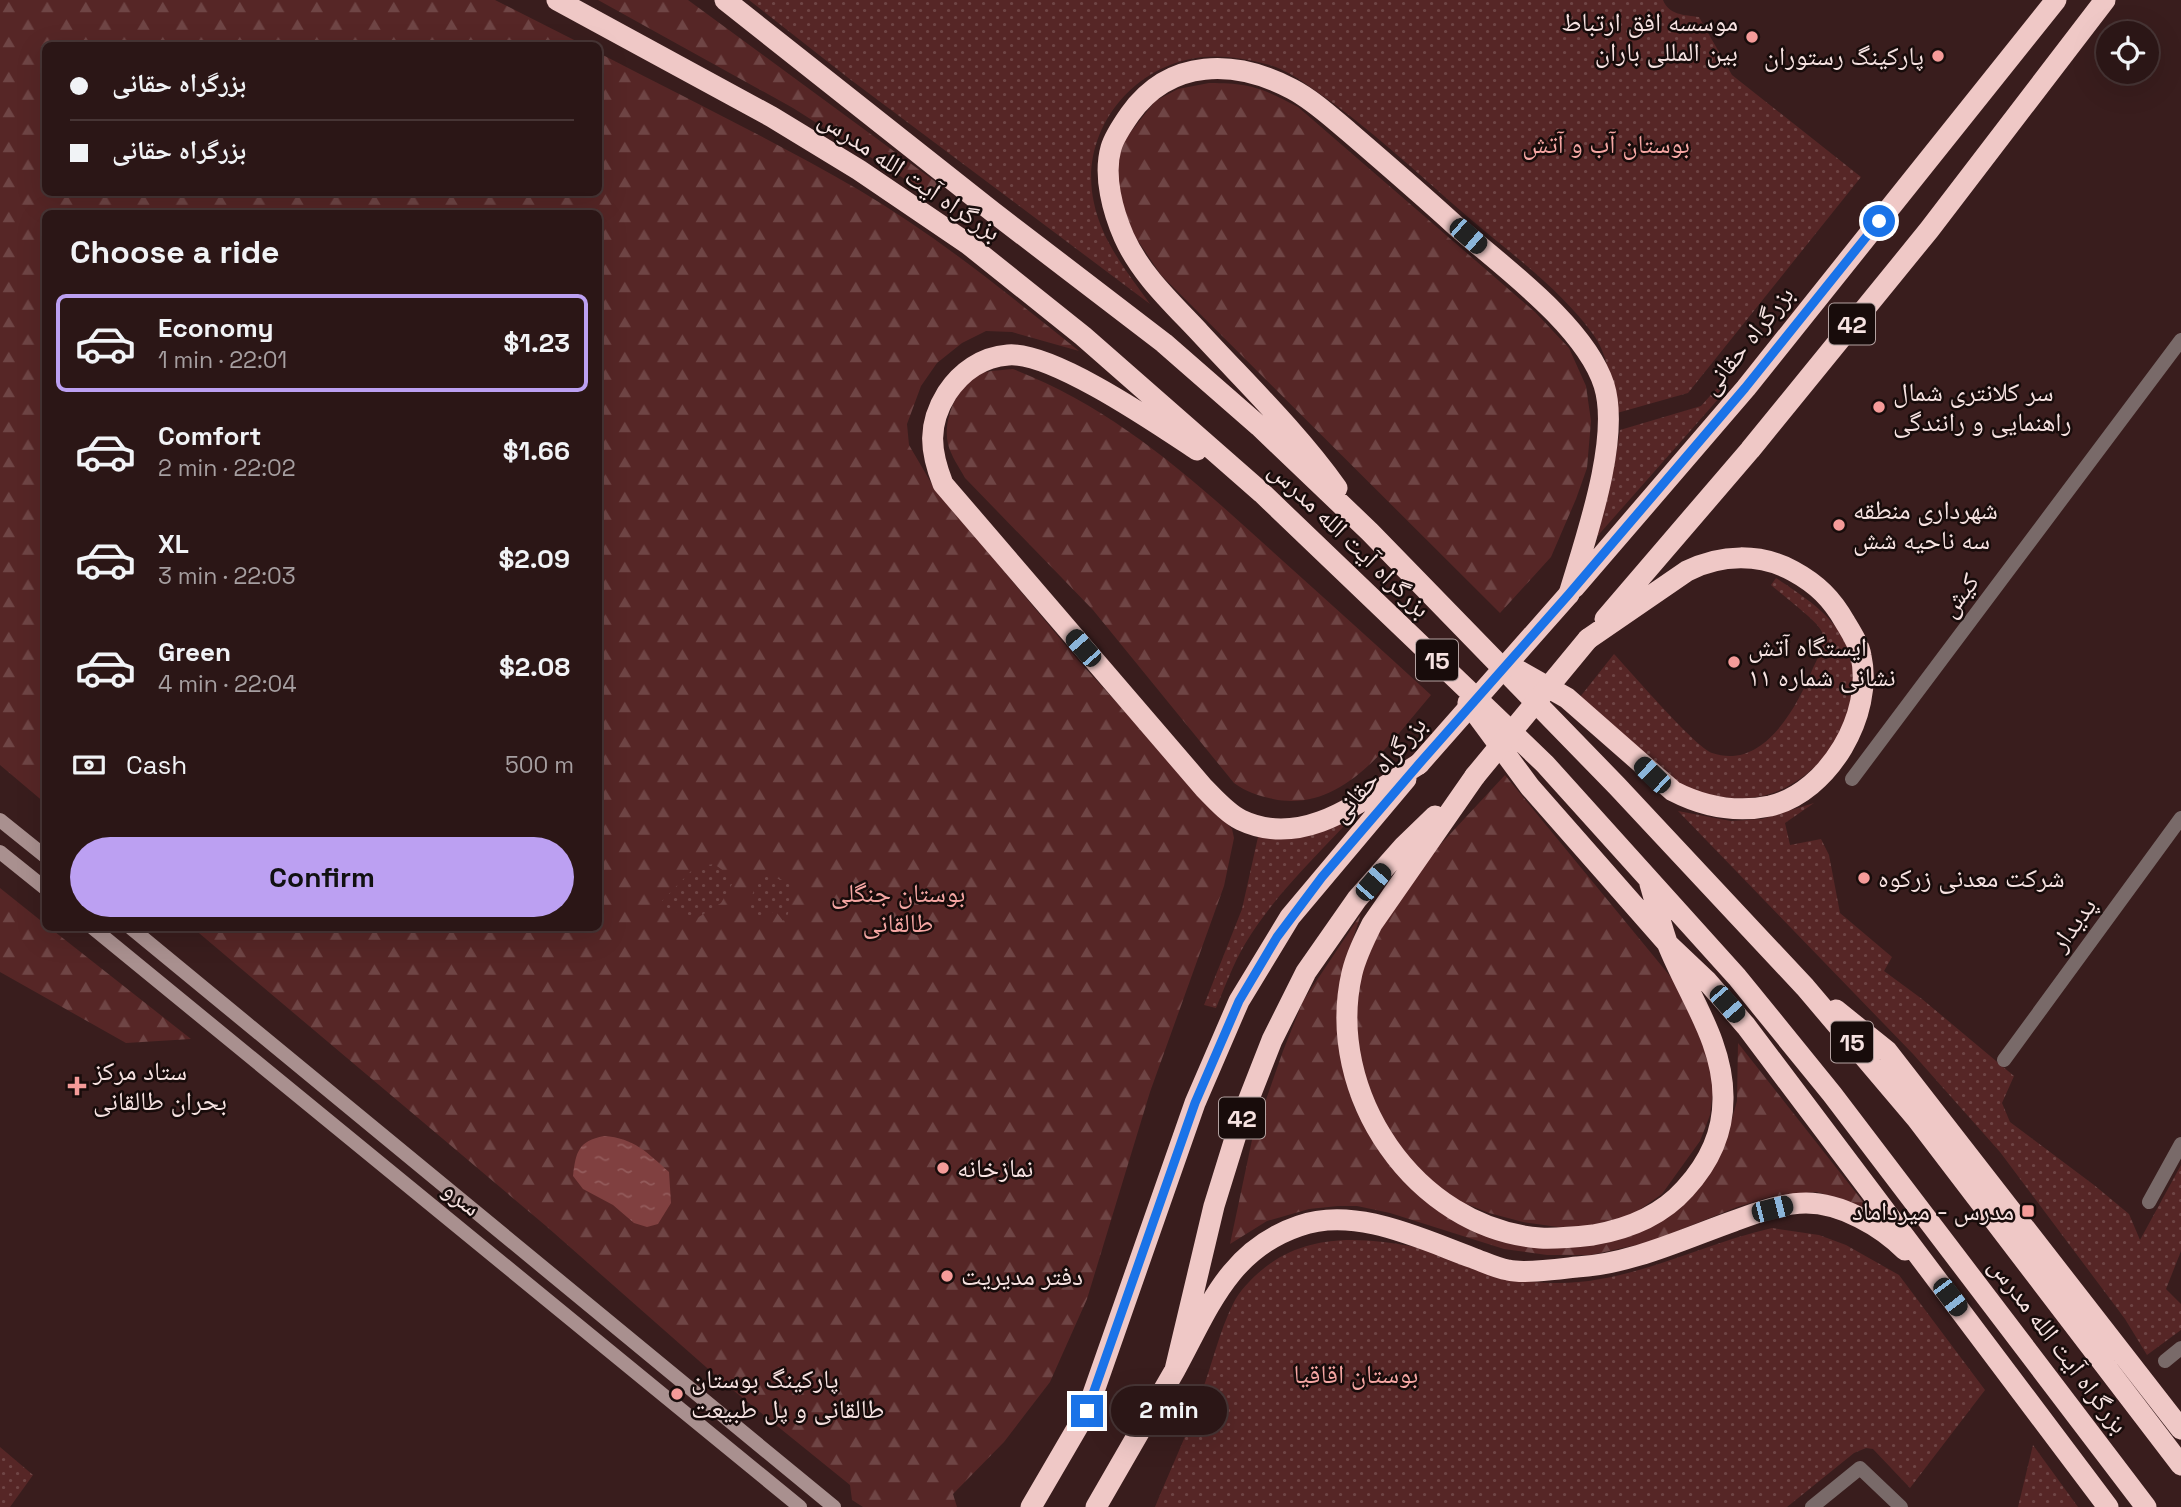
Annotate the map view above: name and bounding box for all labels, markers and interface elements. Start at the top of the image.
place label: موسسه افق ارتباط بین المللی باران [1561,5,1738,69]
map controls [2096,21,2159,84]
button: locate [2096,21,2159,84]
marker: موسسه افق ارتباط بین المللی باران [1744,29,1760,45]
place label: پارکینگ رستوران [1764,39,1924,73]
marker: پارکینگ رستوران [1930,48,1946,64]
text: بزرگراه حقانی [112,66,246,100]
street label: بزرگراه آیت الله مدرس [812,101,1008,249]
park label: بوستان آب و آتش [1522,127,1690,161]
text: بزرگراه حقانی [112,133,246,167]
route start [1863,205,1895,237]
car [1446,214,1491,258]
text: Choose a ride [70,232,280,272]
street label: بزرگراه حقانی [1693,279,1801,401]
road number: 42 [1829,304,1875,344]
text: Economy [158,311,274,345]
icon: car [74,312,137,375]
text: $1.23 [503,326,570,360]
text: 1 min · 22:01 [158,345,287,375]
place label: سر کلانتری شمال راهنمایی و رانندگی [1893,375,2072,439]
marker: سر کلانتری شمال راهنمایی و رانندگی [1871,399,1887,415]
text: Comfort [158,419,261,453]
icon: car [74,420,137,483]
text: $1.66 [503,434,570,468]
text: 2 min · 22:02 [158,453,296,483]
street label: بزرگراه آیت الله مدرس [1262,453,1438,625]
place label: شهرداری منطقه سه ناحیه شش [1853,493,1998,557]
marker: شهرداری منطقه سه ناحیه شش [1831,517,1847,533]
text: XL [158,527,189,561]
icon: car [74,528,137,591]
text: $2.09 [498,542,570,576]
text: 3 min · 22:03 [158,561,296,591]
street label: کیش [1931,566,1987,624]
car [1062,625,1105,671]
place label: ایستگاه آتش نشانی شماره ۱۱ [1748,630,1896,694]
text: Green [158,635,231,669]
icon: car [74,636,137,699]
road number: 15 [1416,640,1458,680]
text: $2.08 [499,650,570,684]
marker: ایستگاه آتش نشانی شماره ۱۱ [1726,654,1742,670]
text: 4 min · 22:04 [158,669,297,699]
street label: بزرگراه حقانی [1322,709,1434,829]
icon: cash [70,746,108,784]
text: Cash [126,748,187,782]
text: 500 m [505,750,574,780]
car [1630,753,1675,797]
button: Confirm [70,837,574,917]
car [1352,859,1395,905]
place label: شرکت معدنی زرکوه [1878,861,2065,895]
marker: شرکت معدنی زرکوه [1856,870,1872,886]
park label: بوستان جنگلی طالقانی [831,876,965,940]
street label: پدیدار [2041,890,2104,959]
car [1706,981,1749,1027]
road number: 15 [1831,1022,1873,1062]
place label: ستاد مرکز بحران طالقانی [92,1054,227,1118]
marker: ستاد مرکز بحران طالقانی [67,1076,87,1096]
road number: 42 [1219,1098,1265,1138]
place label: نمازخانه [957,1151,1034,1185]
marker: نمازخانه [935,1160,951,1176]
street label: سرو [436,1172,488,1224]
car [1750,1194,1795,1224]
place label: مدرس - میرداماد [1852,1194,2014,1228]
marker: مدرس - میرداماد [2020,1203,2036,1219]
street label: بزرگراه آیت الله مدرس [1981,1250,2137,1440]
place label: دفتر مدیریت [961,1259,1083,1293]
marker: دفتر مدیریت [939,1268,955,1284]
car [1929,1274,1972,1320]
park label: بوستان اقاقیا [1294,1357,1418,1391]
place label: پارکینگ بوستان طالقانی و پل طبیعت [691,1362,885,1426]
marker: پارکینگ بوستان طالقانی و پل طبیعت [669,1386,685,1402]
callout: 2 min [1112,1386,1227,1436]
route end [1071,1395,1103,1427]
text: 2 min [1139,1395,1199,1425]

